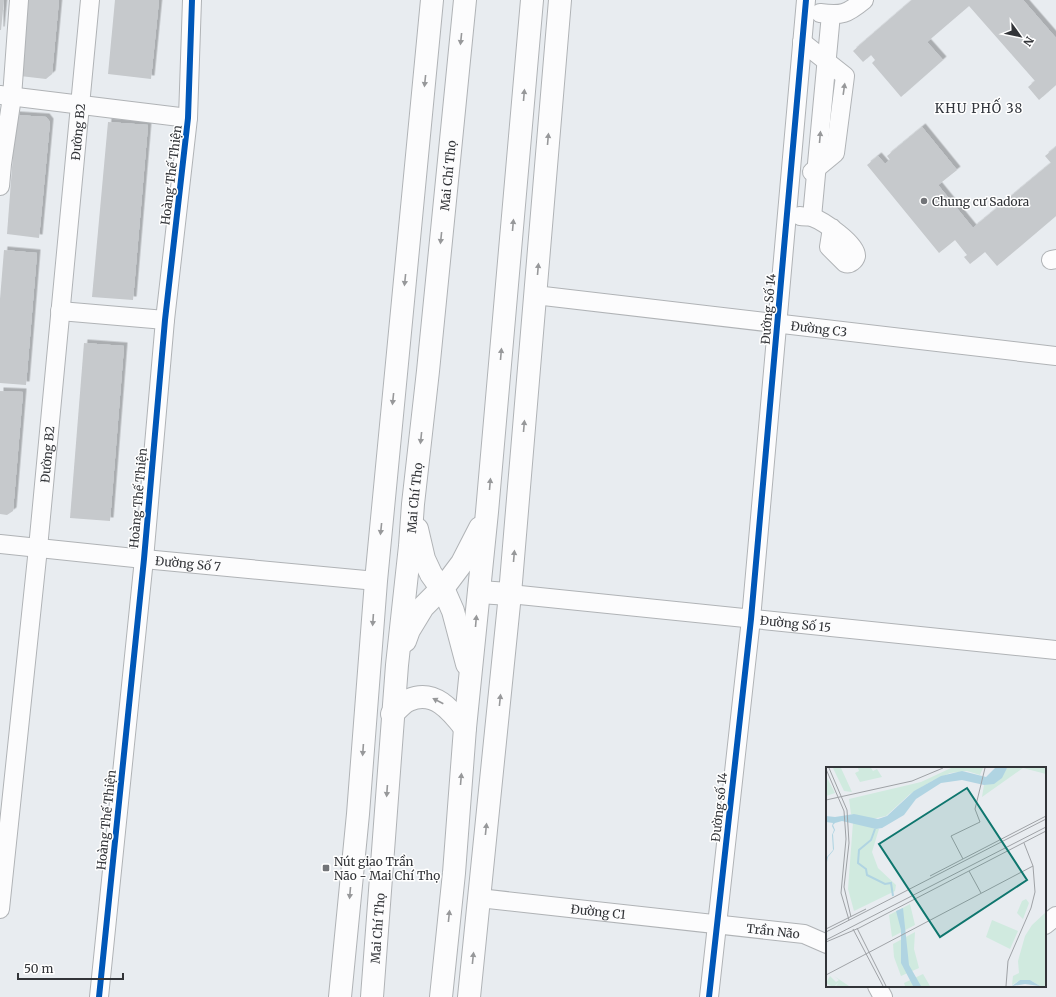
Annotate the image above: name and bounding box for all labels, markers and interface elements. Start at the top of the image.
north arrow [1000,16,1040,56]
one-way arrow [458,33,464,45]
text: N [1020,34,1037,49]
one-way arrow [421,75,428,87]
one-way arrow [841,83,847,95]
one-way arrow [521,89,527,101]
district label: KHU PHỐ 38 [935,97,1023,117]
street label: Đường B2 [67,103,88,161]
street label: Hoàng Thế Thiện [157,124,185,226]
one-way arrow [816,131,823,143]
one-way arrow [545,133,552,145]
street label: Mai Chí Thọ [437,140,458,212]
place label: Chung cư Sadora [932,194,1030,209]
marker: Chung cư Sadora [919,196,929,206]
one-way arrow [509,219,516,231]
one-way arrow [438,232,445,244]
one-way arrow [534,263,541,275]
street label: Đường Số 14 [757,272,779,345]
one-way arrow [402,274,408,286]
street label: Đường C3 [790,318,848,339]
one-way arrow [498,348,505,360]
one-way arrow [390,393,397,405]
one-way arrow [521,420,528,432]
street label: Đường B2 [37,425,57,484]
one-way arrow [417,432,424,444]
street label: Hoàng Thế Thiện [126,447,150,549]
street label: Mai Chí Thọ [403,462,425,534]
one-way arrow [487,478,493,490]
one-way arrow [378,523,384,535]
one-way arrow [510,550,517,562]
street label: Đường Số 7 [155,553,222,574]
street label: Đường Số 15 [759,612,832,634]
one-way arrow [369,614,376,626]
one-way arrow [473,615,480,627]
one-way arrow [496,694,503,706]
one-way arrow [432,698,443,705]
one-way arrow [359,743,366,756]
inset map [826,767,1046,987]
street label: Hoàng Thế Thiện [93,769,119,871]
street label: Đường số 14 [708,771,730,842]
one-way arrow [458,773,465,785]
one-way arrow [383,785,390,797]
one-way arrow [483,823,490,835]
place label: Nút giao Trần Não - Mai Chí Thọ [334,854,440,883]
marker: Nút giao Trần Não - Mai Chí Thọ [321,863,331,873]
one-way arrow [347,887,354,899]
street label: Mai Chí Thọ [367,892,387,964]
street label: Đường C1 [570,901,627,922]
one-way arrow [446,910,452,922]
street label: Trần Não [746,920,801,941]
one-way arrow [470,952,476,964]
scale bar [18,955,123,981]
text: 50 m [24,961,53,976]

